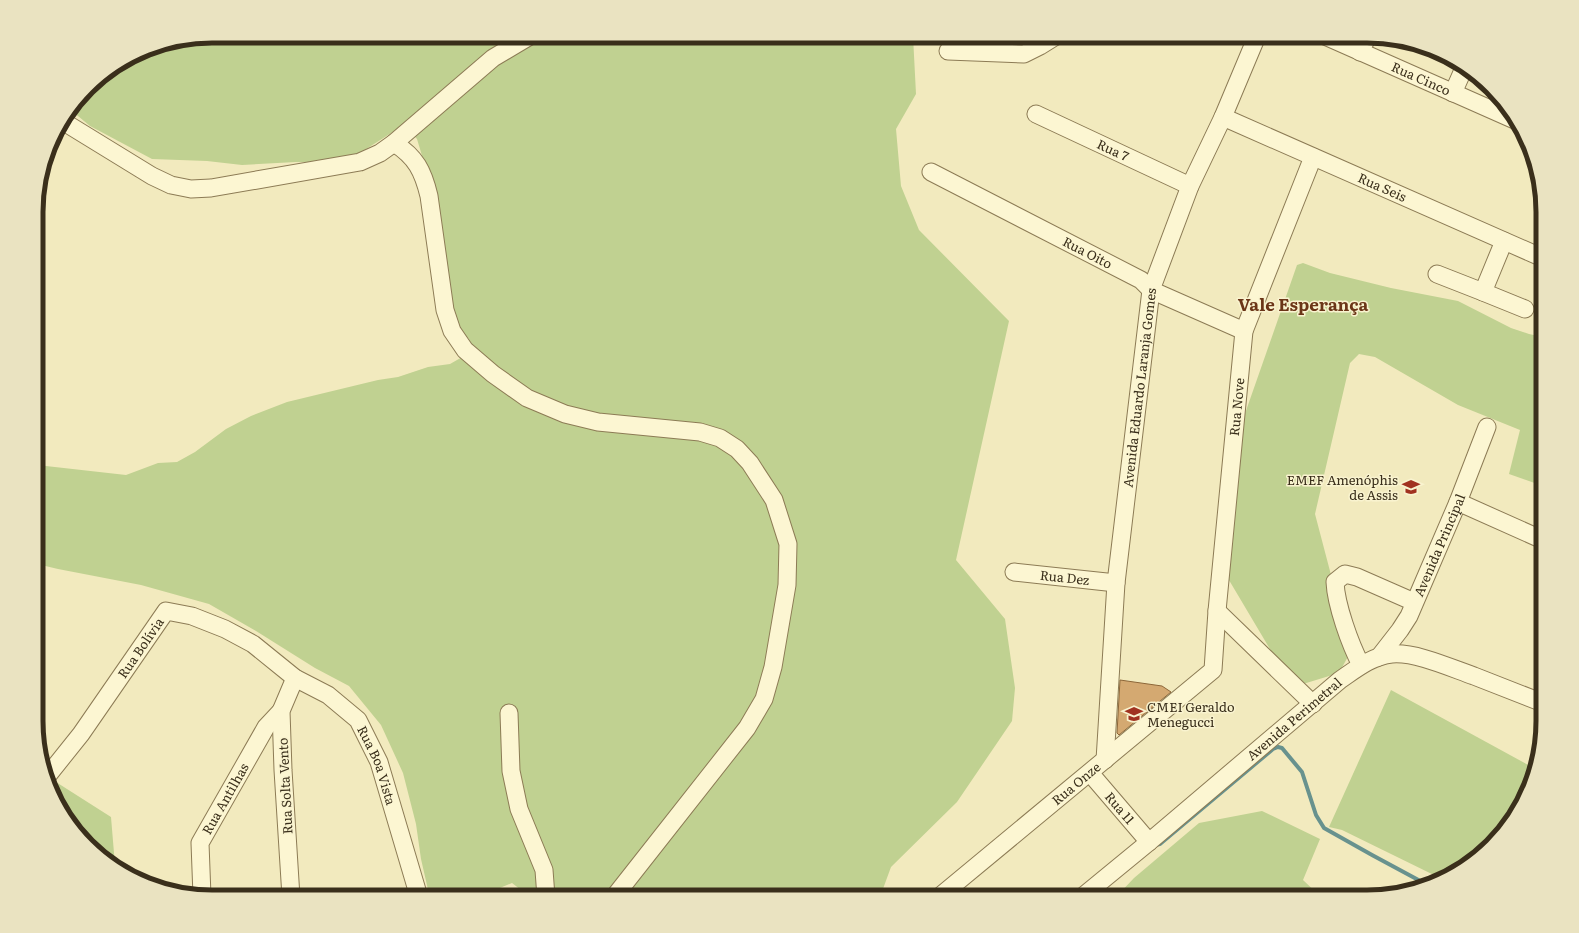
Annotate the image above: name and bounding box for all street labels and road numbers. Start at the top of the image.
street label: Rua Cinco [1389,57,1454,100]
street label: Rua 7 [1094,134,1133,165]
street label: Rua Seis [1355,168,1410,206]
street label: Rua Oito [1060,231,1116,273]
street label: Avenida Eduardo Laranja Gomes [1118,287,1160,488]
street label: Rua Nove [1224,377,1248,437]
street label: Avenida Principal [1409,490,1470,599]
street label: Rua Dez [1039,565,1090,589]
street label: Rua Bolívia [112,613,168,682]
street label: Avenida Perimetral [1242,672,1346,764]
street label: Rua Boa Vista [353,722,401,807]
street label: Rua Solta Vento [272,737,297,835]
street label: Rua Onze [1047,757,1104,809]
street label: Rua Antilhas [197,759,253,838]
street label: Rua 11 [1101,787,1140,828]

